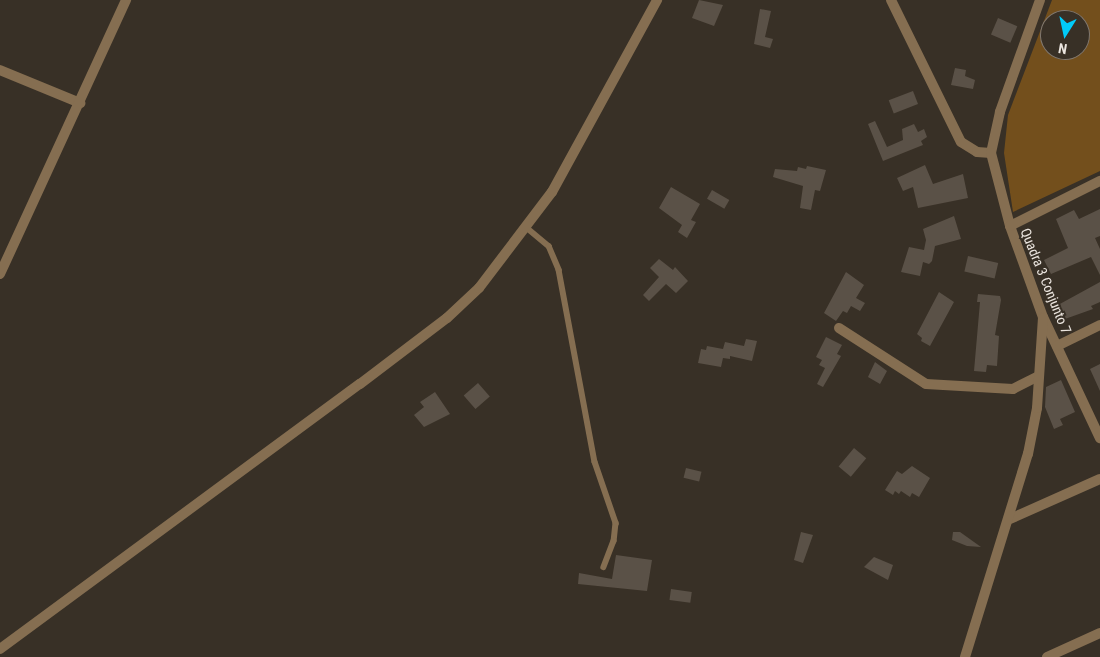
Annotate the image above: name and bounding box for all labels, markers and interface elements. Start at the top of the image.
north arrow [1040,10,1090,60]
text: N [1057,40,1068,57]
street label: Quadra 3 Conjunto 7 [1017,226,1075,336]

